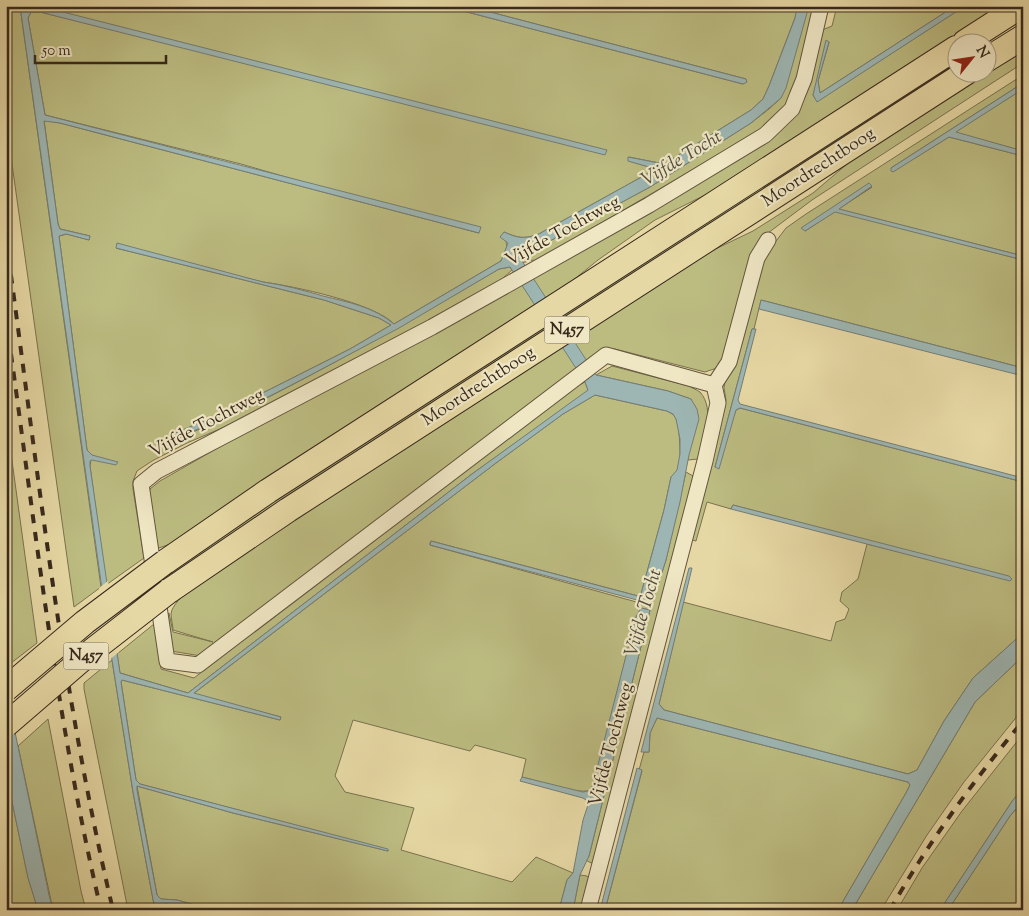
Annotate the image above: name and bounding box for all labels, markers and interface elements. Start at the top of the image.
scale bar [35,32,166,64]
north arrow [946,32,996,82]
text: 50 m [41,41,71,62]
text: N [970,43,993,62]
street label: Moordrechtboog [757,121,881,214]
water label: Vijfde Tocht [636,124,728,194]
street label: Vijfde Tochtweg [501,190,625,274]
road number: N457 [544,316,590,344]
street label: Moordrechtboog [417,340,541,433]
street label: Vijfde Tochtweg [145,383,269,465]
water label: Vijfde Tocht [619,566,669,660]
road number: N457 [64,642,108,669]
street label: Vijfde Tochtweg [583,680,641,810]

